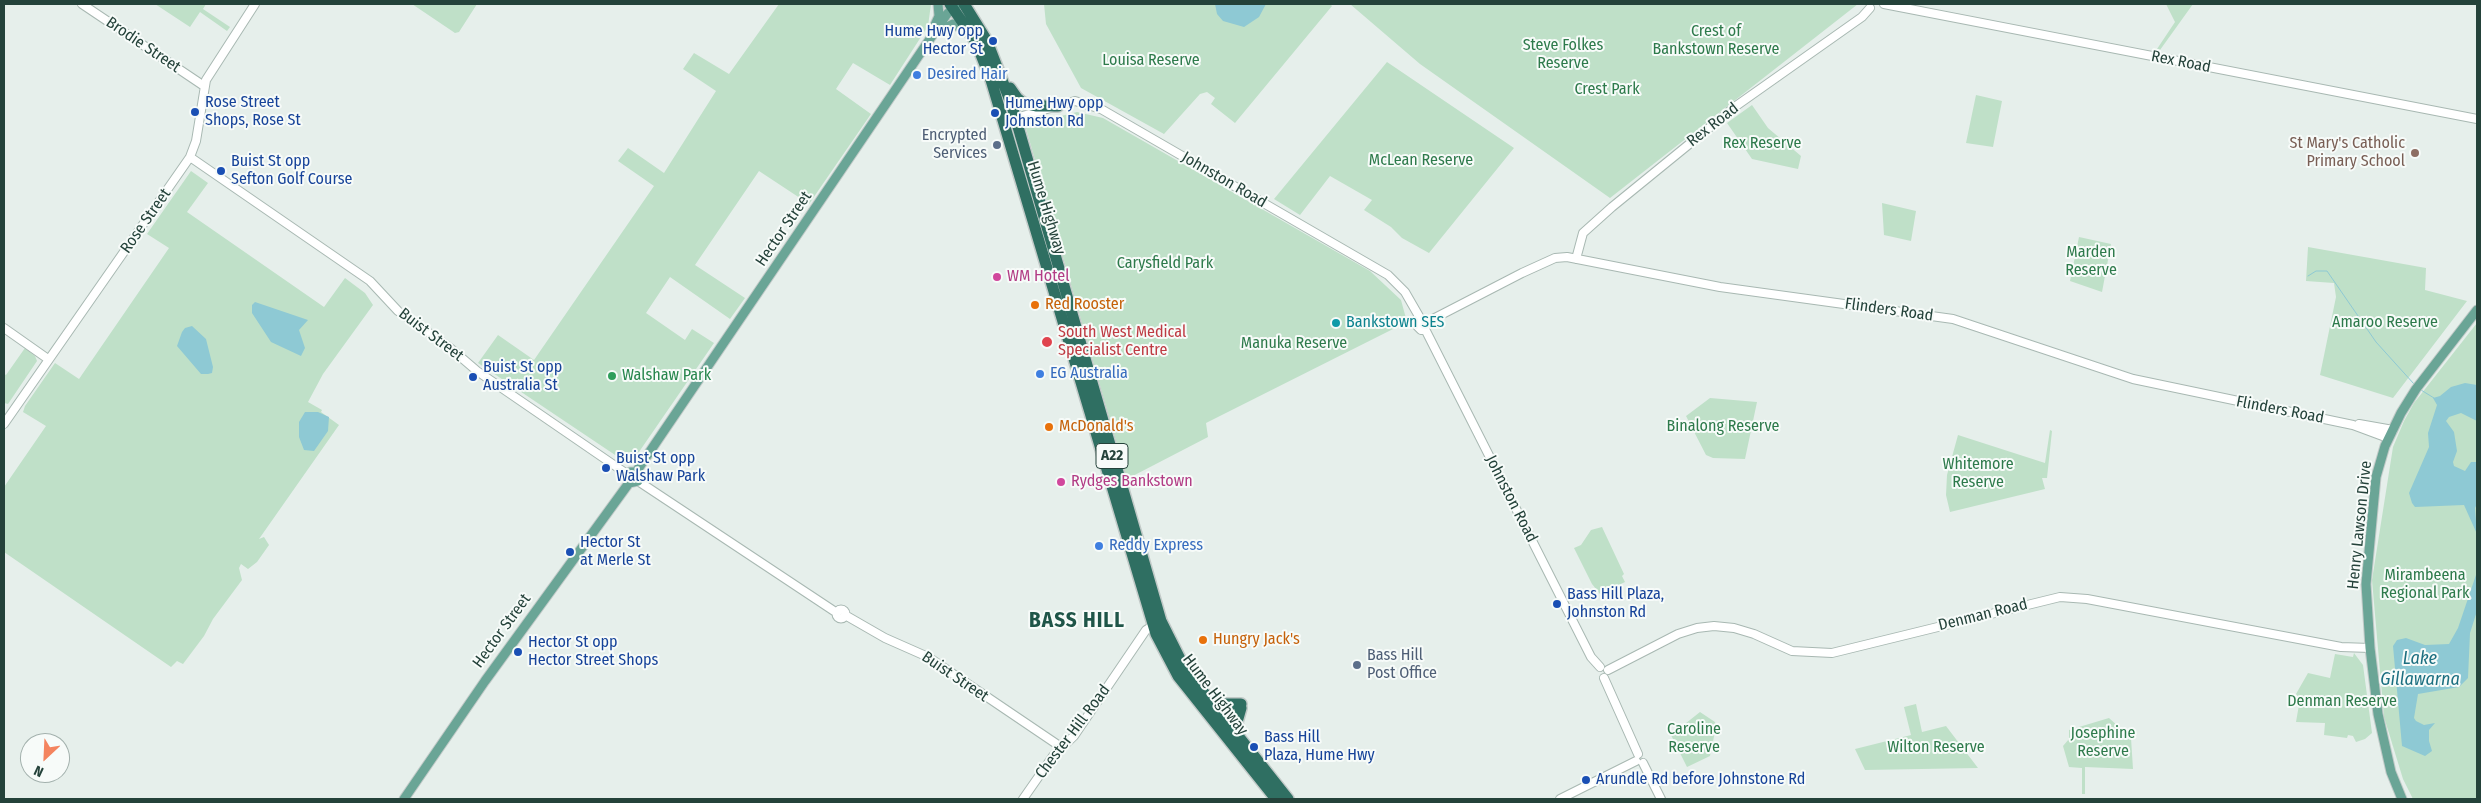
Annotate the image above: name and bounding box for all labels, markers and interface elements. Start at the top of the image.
street label: Brodie Street [102,13,184,77]
place label: Hume Hwy opp Hector St [884,22,983,60]
park label: Crest of Bankstown Reserve [1653,22,1779,60]
marker: Hume Hwy opp Hector St [987,35,999,47]
park label: Steve Folkes Reserve [1523,36,1603,74]
street label: Rex Road [2150,47,2212,77]
park label: Louisa Reserve [1102,51,1200,71]
place label: Desired Hair [927,65,1008,85]
marker: Desired Hair [911,69,923,81]
park label: Crest Park [1574,80,1640,100]
place label: Rose Street Shops, Rose St [205,93,301,131]
place label: Hume Hwy opp Johnston Rd [1005,94,1104,132]
street label: Rex Road [1683,99,1743,151]
marker: Rose Street Shops, Rose St [189,106,201,118]
marker: Hume Hwy opp Johnston Rd [989,107,1001,119]
place label: Encrypted Services [922,126,987,164]
park label: Rex Reserve [1723,134,1801,154]
place label: St Mary's Catholic Primary School [2289,134,2405,172]
marker: Encrypted Services [991,139,1003,151]
marker: St Mary's Catholic Primary School [2409,147,2421,159]
street label: Johnston Road [1178,148,1270,212]
park label: McLean Reserve [1369,151,1473,171]
place label: Buist St opp Sefton Golf Course [231,152,352,190]
street label: Hume Highway [1023,159,1069,257]
marker: Buist St opp Sefton Golf Course [215,165,227,177]
street label: Rose Street [117,185,175,257]
street label: Hector Street [752,188,816,270]
park label: Marden Reserve [2065,243,2117,281]
park label: Carysfield Park [1117,254,1213,274]
place label: WM Hotel [1007,267,1069,287]
marker: WM Hotel [991,271,1003,283]
street label: Flinders Road [1844,294,1934,326]
place label: Red Rooster [1045,295,1124,315]
marker: Red Rooster [1029,299,1041,311]
street label: Buist Street [395,304,467,366]
place label: Bankstown SES [1346,313,1445,333]
park label: Amaroo Reserve [2332,313,2438,333]
marker: Bankstown SES [1330,317,1342,329]
place label: South West Medical Specialist Centre [1058,323,1186,361]
park label: Manuka Reserve [1241,334,1347,354]
marker: South West Medical Specialist Centre [1040,335,1054,349]
place label: Buist St opp Australia St [483,358,562,396]
place label: EG Australia [1050,364,1128,384]
place label: Walshaw Park [622,366,711,386]
marker: EG Australia [1034,368,1046,380]
marker: Walshaw Park [606,370,618,382]
marker: Buist St opp Australia St [467,371,479,383]
street label: Flinders Road [2234,392,2326,428]
place label: McDonald's [1059,417,1134,437]
park label: Binalong Reserve [1667,417,1779,437]
marker: McDonald's [1043,421,1055,433]
road number: A22 [1096,444,1128,468]
place label: Buist St opp Walshaw Park [616,449,705,487]
street label: Johnston Road [1481,452,1541,546]
park label: Whitemore Reserve [1942,455,2014,493]
street label: Henry Lawson Drive [2344,460,2376,590]
marker: Buist St opp Walshaw Park [600,462,612,474]
place label: Rydges Bankstown [1071,472,1193,492]
marker: Rydges Bankstown [1055,476,1067,488]
place label: Hector St at Merle St [580,533,651,571]
place label: Reddy Express [1109,536,1203,556]
marker: Reddy Express [1093,540,1105,552]
marker: Hector St at Merle St [564,546,576,558]
park label: Mirambeena Regional Park [2381,566,2469,604]
place label: Bass Hill Plaza, Johnston Rd [1567,585,1664,623]
street label: Hector Street [469,590,535,672]
street label: Denman Road [1936,595,2030,635]
marker: Bass Hill Plaza, Johnston Rd [1551,598,1563,610]
district label: BASS HILL [1028,608,1126,634]
place label: Hungry Jack's [1213,630,1300,650]
place label: Hector St opp Hector Street Shops [528,633,658,671]
marker: Hungry Jack's [1197,634,1209,646]
marker: Hector St opp Hector Street Shops [512,646,524,658]
place label: Bass Hill Post Office [1367,646,1437,684]
street label: Buist Street [918,648,992,706]
water label: Lake Gillawarna [2380,648,2460,691]
street label: Hume Highway [1178,651,1252,739]
marker: Bass Hill Post Office [1351,659,1363,671]
street label: Chester Hill Road [1031,681,1115,783]
park label: Denman Reserve [2287,692,2397,712]
park label: Caroline Reserve [1667,720,1721,758]
park label: Josephine Reserve [2071,724,2135,762]
place label: Bass Hill Plaza, Hume Hwy [1264,728,1375,766]
north arrow [20,733,70,783]
park label: Wilton Reserve [1887,738,1985,758]
marker: Bass Hill Plaza, Hume Hwy [1248,741,1260,753]
text: N [31,762,46,781]
place label: Arundle Rd before Johnstone Rd [1596,770,1805,790]
marker: Arundle Rd before Johnstone Rd [1580,774,1592,786]

